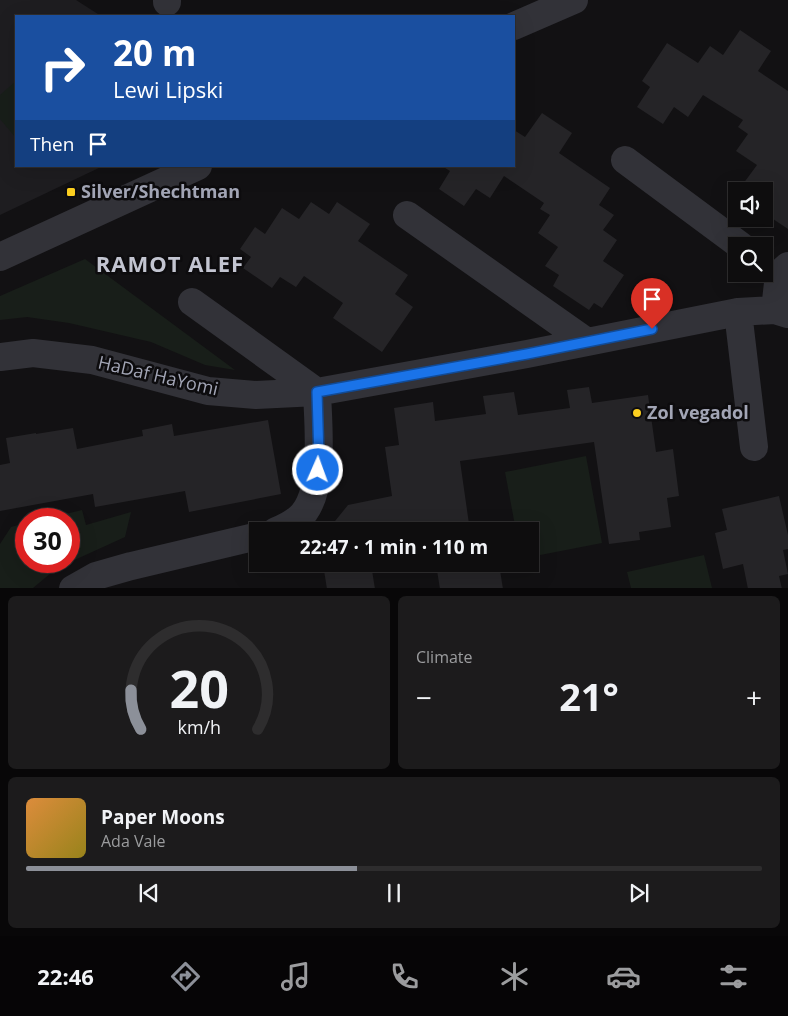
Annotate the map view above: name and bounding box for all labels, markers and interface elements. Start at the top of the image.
text: 20 m [113,29,196,76]
icon: right [30,35,95,100]
text: Lewi Lipski [113,74,223,104]
icon: arrive [84,130,112,158]
text: Then [30,131,74,157]
place label: Silver/Shechtman [81,179,240,203]
map controls [728,182,773,282]
button: sound [728,182,773,227]
marker: Silver/Shechtman [65,186,77,198]
button: search [728,237,773,282]
district label: RAMOT ALEF [96,248,244,278]
pin [631,278,673,329]
icon: arrive [638,285,666,313]
street label: HaDaf HaYomi [96,350,221,400]
place label: Zol vegadol [647,400,749,424]
marker: Zol vegadol [631,407,643,419]
position arrow [291,443,343,495]
speed limit sign: 30 [15,508,80,573]
text: 22:47 · 1 min · 110 m [300,534,488,560]
text: Climate [416,646,473,668]
text: 20 [169,652,229,723]
text: 21° [559,670,619,722]
text: − [416,678,432,716]
text: + [746,678,762,716]
text: km/h [177,715,221,739]
text: Paper Moons [101,804,225,830]
text: Ada Vale [101,830,165,852]
icon: previous [135,879,163,907]
icon: pause [380,879,408,907]
icon: next [625,879,653,907]
icon: directions [168,959,203,994]
icon: music [278,959,313,994]
icon: phone [387,959,422,994]
icon: climate [497,959,532,994]
icon: car [606,959,641,994]
icon: filters [716,959,751,994]
text: 22:46 [37,961,94,991]

